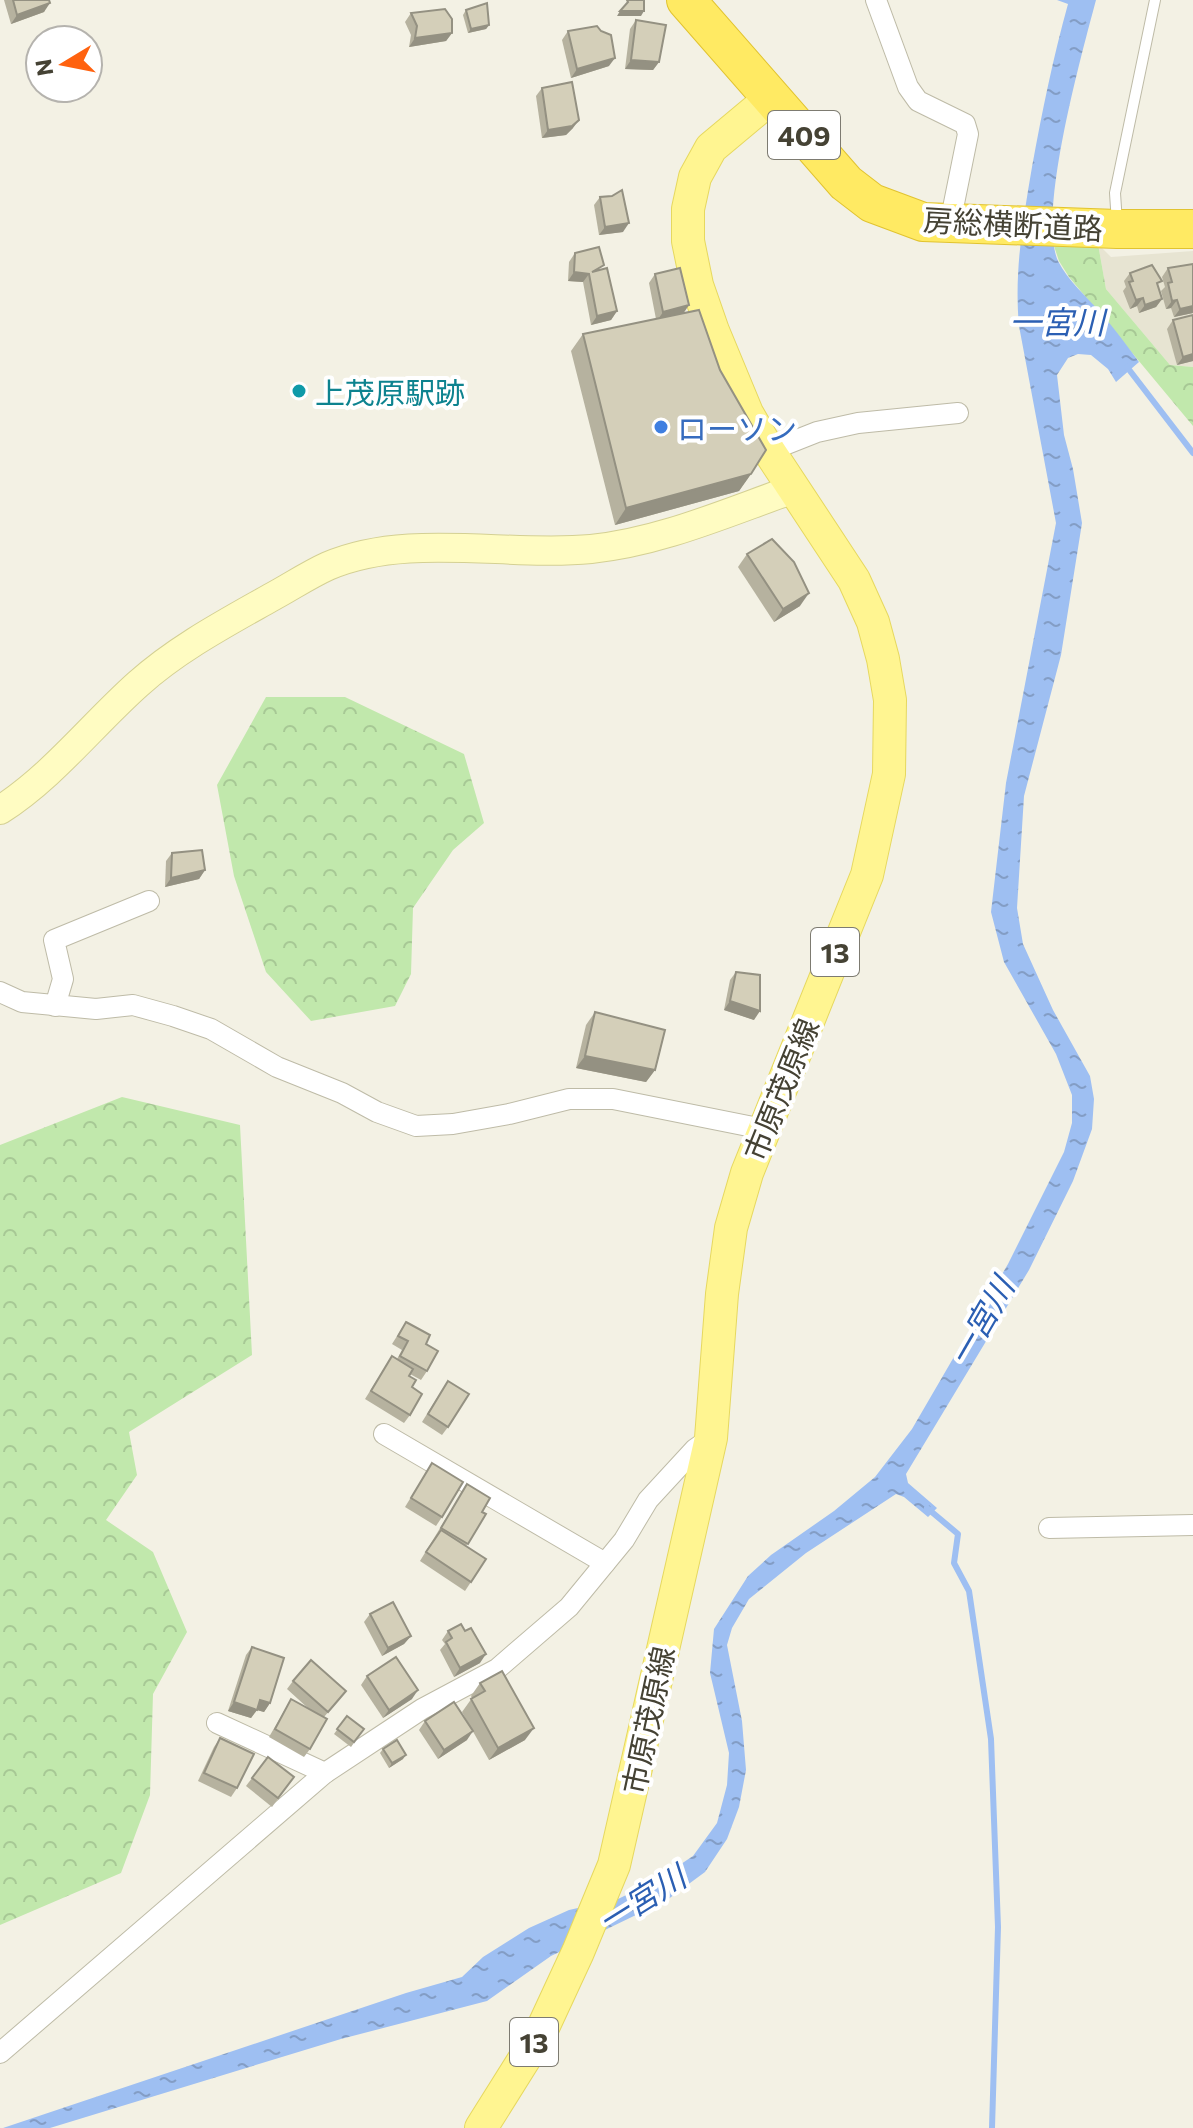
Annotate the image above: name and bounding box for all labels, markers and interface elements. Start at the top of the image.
north arrow [24,24,104,104]
text: N [29,57,59,78]
road number: 409 [768,111,840,159]
street label: 房総横断道路 [922,200,1104,246]
water label: 一宮川 [1009,301,1108,341]
place label: 上茂原駅跡 [315,373,465,410]
marker: 上茂原駅跡 [290,382,308,400]
place label: ローソン [677,409,797,446]
marker: ローソン [652,418,670,436]
road number: 13 [811,928,859,976]
street label: 市原茂原線 [735,1013,825,1165]
water label: 一宮川 [939,1267,1023,1373]
street label: 市原茂原線 [613,1643,681,1797]
water label: 一宮川 [590,1854,695,1940]
road number: 13 [510,2018,558,2066]

